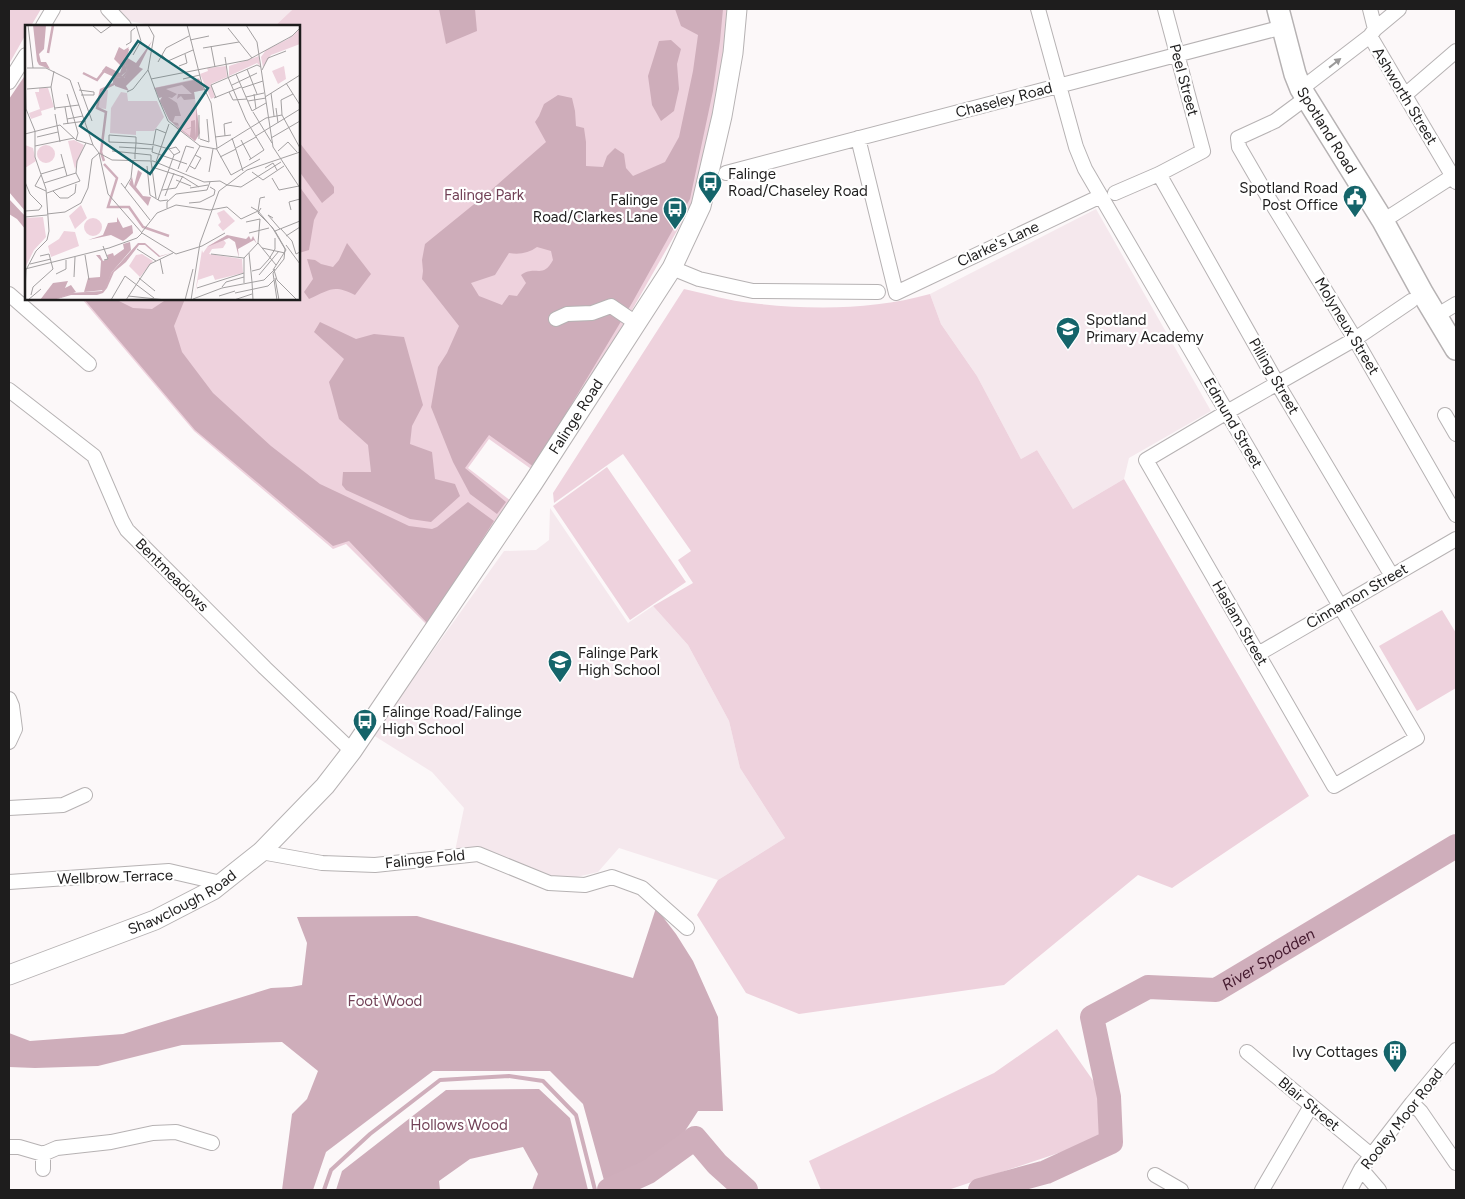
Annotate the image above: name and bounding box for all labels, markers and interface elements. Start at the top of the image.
inset map [25,25,300,300]
street label: Peel Street [1166,42,1202,118]
street label: Ashworth Street [1369,44,1441,148]
one-way arrow [1329,57,1342,68]
street label: Chaseley Road [954,78,1054,122]
street label: Spotland Road [1293,84,1360,177]
place label: Falinge Road/Chaseley Road [728,165,868,200]
bus stop icon: Falinge Road/Chaseley Road [697,170,723,204]
place label: Spotland Road Post Office [1239,179,1338,214]
public building icon: Spotland Road Post Office [1342,184,1368,218]
park label: Falinge Park [444,186,525,204]
place label: Falinge Road/Clarkes Lane [533,191,658,226]
bus stop icon: Falinge Road/Clarkes Lane [662,196,688,230]
street label: Clarke's Lane [954,217,1042,271]
street label: Molyneux Street [1311,274,1383,378]
place label: Spotland Primary Academy [1086,311,1204,346]
school or university icon: Spotland Primary Academy [1055,316,1081,350]
street label: Pilling Street [1245,335,1303,418]
street label: Edmund Street [1200,374,1266,472]
street label: Falinge Road [545,376,607,458]
street label: Bentmeadows [132,535,212,615]
street label: Cinnamon Street [1303,559,1411,632]
street label: Haslam Street [1208,577,1272,669]
place label: Falinge Park High School [578,644,660,679]
school or university icon: Falinge Park High School [547,649,573,683]
place label: Falinge Road/Falinge High School [382,703,522,738]
bus stop icon: Falinge Road/Falinge High School [352,708,378,742]
street label: Falinge Fold [384,846,466,872]
street label: Wellbrow Terrace [57,866,173,888]
street label: Shawclough Road [125,866,240,938]
water label: River Spodden [1218,924,1318,994]
park label: Foot Wood [348,992,422,1010]
building icon: Ivy Cottages [1382,1039,1408,1073]
place label: Ivy Cottages [1292,1043,1378,1061]
street label: Rooley Moor Road [1357,1065,1447,1173]
street label: Blair Street [1275,1073,1344,1135]
park label: Hollows Wood [410,1116,508,1134]

